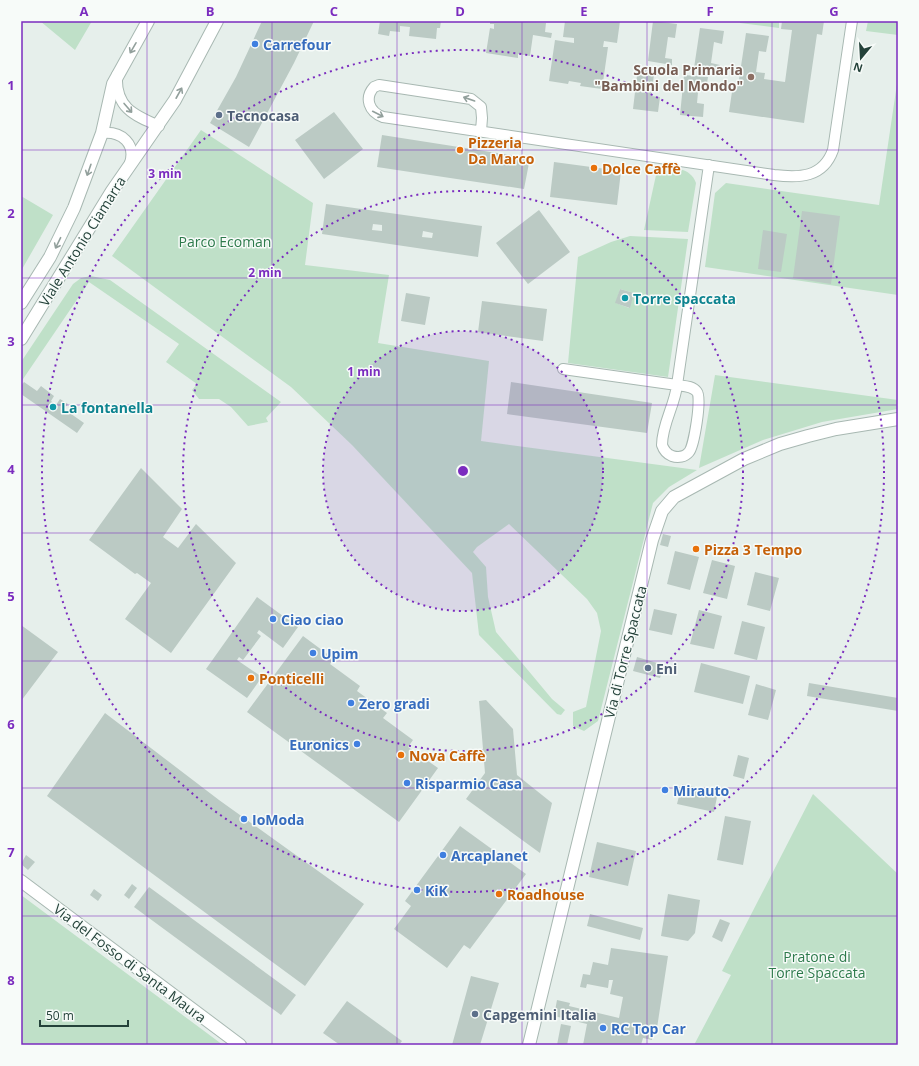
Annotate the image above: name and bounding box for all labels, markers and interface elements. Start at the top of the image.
text: A [80,2,89,20]
text: B [206,2,215,20]
text: C [330,2,338,20]
text: D [455,2,465,20]
text: E [580,2,588,20]
text: F [706,2,714,20]
text: G [829,2,839,20]
place label: Carrefour [263,35,332,54]
north arrow [841,38,881,78]
marker: Carrefour [250,39,260,49]
one-way arrow [128,42,136,54]
text: N [851,59,864,77]
place label: Scuola Primaria "Bambini del Mondo" [594,60,743,95]
marker: Scuola Primaria "Bambini del Mondo" [746,72,756,82]
text: 1 [7,76,15,94]
one-way arrow [176,87,184,99]
one-way arrow [463,95,476,102]
one-way arrow [123,103,132,114]
place label: Tecnocasa [227,106,300,125]
marker: Tecnocasa [214,110,224,120]
one-way arrow [372,111,384,118]
place label: Pizzeria Da Marco [468,133,535,168]
marker: Pizzeria Da Marco [455,145,465,155]
place label: Dolce Caffè [602,159,681,178]
one-way arrow [85,163,93,175]
marker: Dolce Caffè [589,163,599,173]
text: 3 min [148,165,182,182]
street label: Viale Antonio Ciamarra [34,172,130,310]
text: 2 [7,204,15,222]
park label: Parco Ecoman [179,232,271,251]
one-way arrow [53,237,61,249]
text: 2 min [248,264,282,281]
place label: Torre spaccata [633,289,736,308]
marker: Torre spaccata [620,293,630,303]
text: 3 [7,332,15,350]
text: 1 min [347,363,381,380]
place label: La fontanella [61,398,153,417]
marker: La fontanella [48,402,58,412]
text: 4 [7,460,15,478]
centre of rings [456,464,470,478]
place label: Pizza 3 Tempo [704,540,802,559]
marker: Pizza 3 Tempo [691,544,701,554]
street label: Via di Torre Spaccata [599,584,651,720]
text: 5 [7,587,15,605]
place label: Ciao ciao [281,610,344,629]
marker: Ciao ciao [268,614,278,624]
place label: Upim [321,644,358,663]
marker: Upim [308,648,318,658]
place label: Eni [656,659,677,678]
marker: Eni [643,663,653,673]
place label: Ponticelli [259,669,324,688]
marker: Ponticelli [246,673,256,683]
place label: Zero gradi [359,694,430,713]
marker: Zero gradi [346,698,356,708]
text: 6 [7,715,15,733]
place label: Euronics [289,735,349,754]
marker: Euronics [352,739,362,749]
place label: Nova Caffè [409,746,486,765]
marker: Nova Caffè [396,750,406,760]
place label: Risparmio Casa [415,774,522,793]
marker: Risparmio Casa [402,778,412,788]
place label: Mirauto [673,781,730,800]
marker: Mirauto [660,785,670,795]
place label: IoModa [252,810,305,829]
marker: IoModa [239,814,249,824]
text: 7 [7,843,15,861]
place label: Arcaplanet [451,846,528,865]
marker: Arcaplanet [438,850,448,860]
place label: KiK [425,881,449,900]
marker: KiK [412,885,422,895]
place label: Roadhouse [507,885,585,904]
marker: Roadhouse [494,889,504,899]
street label: Via del Fosso di Santa Maura [50,899,210,1027]
park label: Pratone di Torre Spaccata [768,947,866,982]
text: 8 [7,971,15,989]
scale bar [40,1002,128,1028]
place label: Capgemini Italia [483,1005,597,1024]
text: 50 m [46,1007,74,1024]
marker: Capgemini Italia [470,1009,480,1019]
place label: RC Top Car [611,1019,686,1038]
marker: RC Top Car [598,1023,608,1033]

